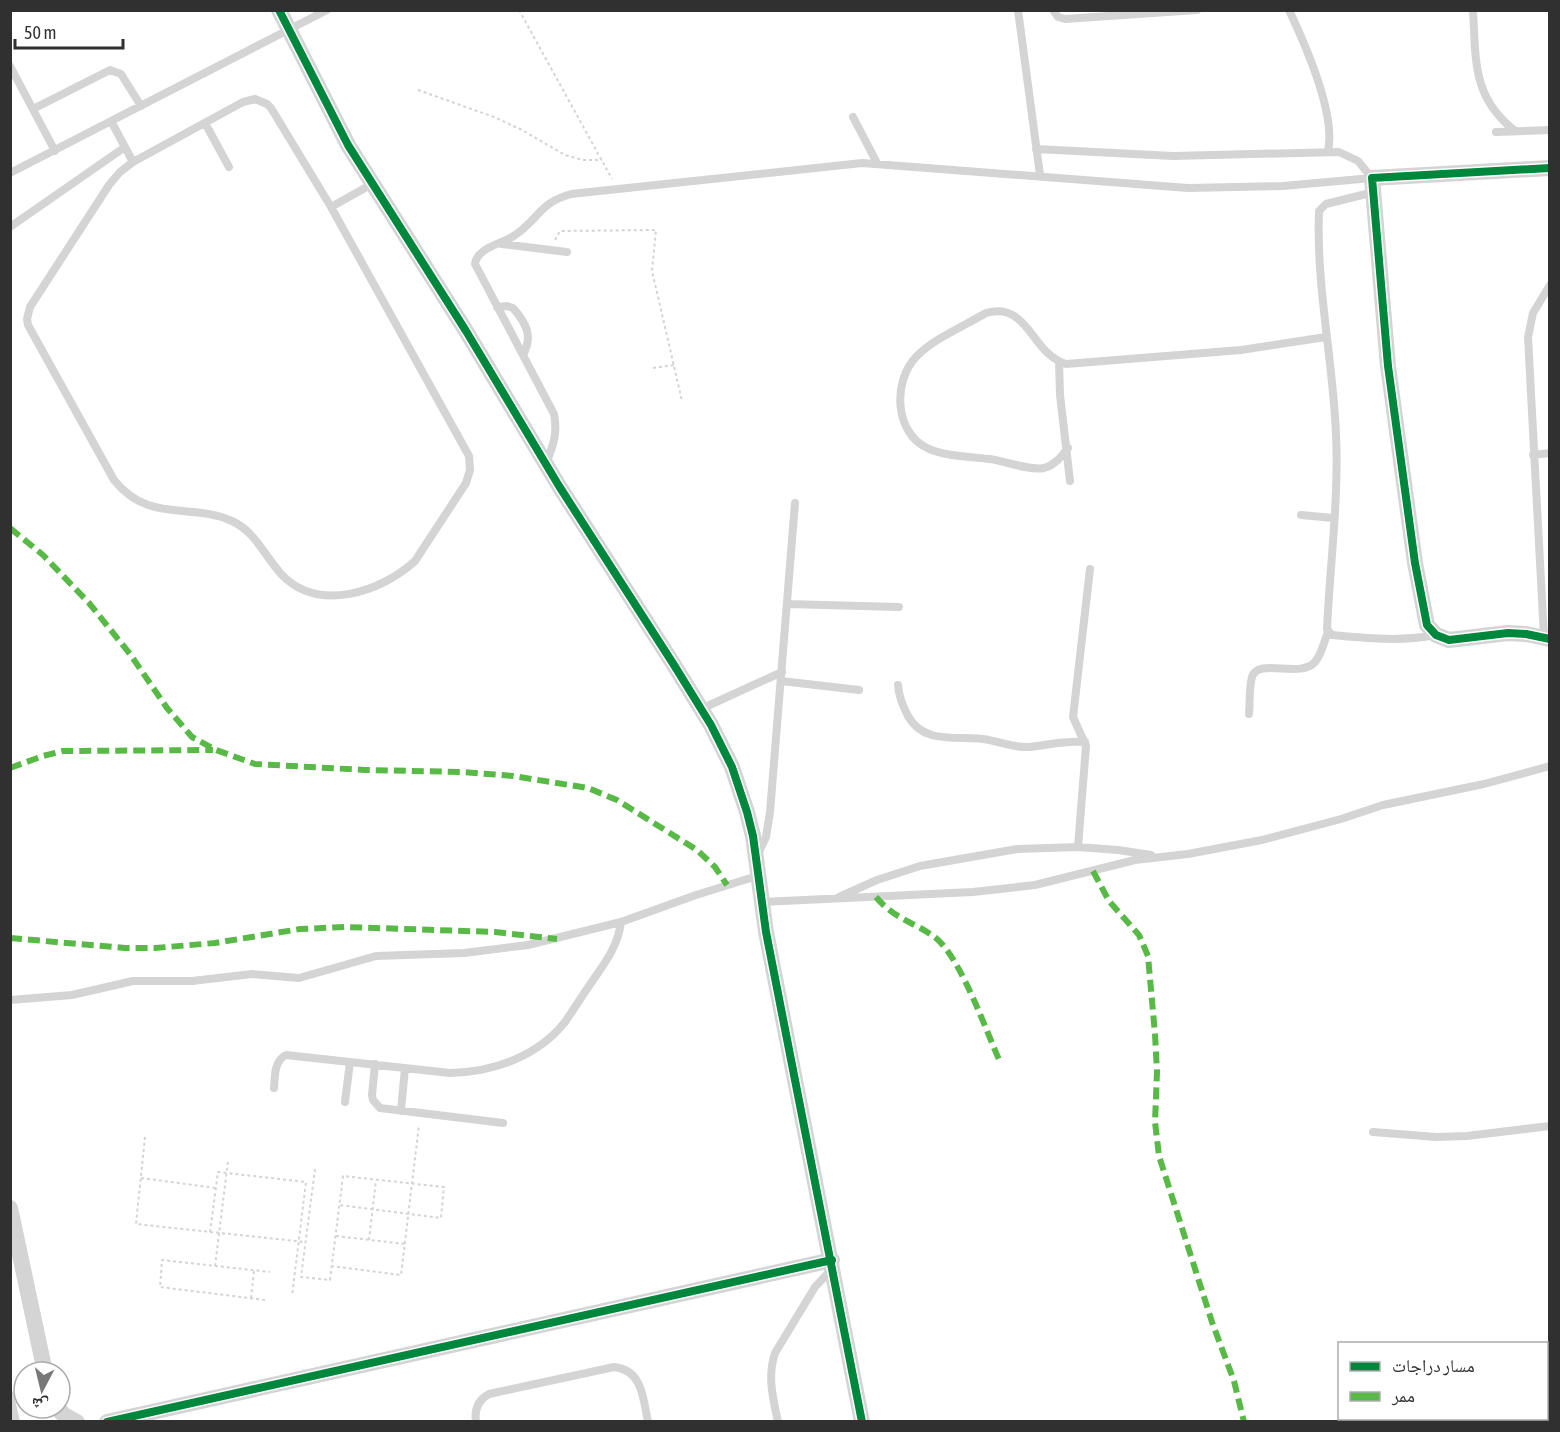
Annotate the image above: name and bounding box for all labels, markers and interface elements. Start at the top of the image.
scale bar [15,12,123,50]
text: 50 m [24,22,56,43]
legend [1338,1342,1548,1420]
text: مسار دراجات [1392,1355,1475,1376]
north arrow [12,1360,72,1420]
text: ممر [1391,1385,1415,1406]
text: ش [31,1394,50,1415]

